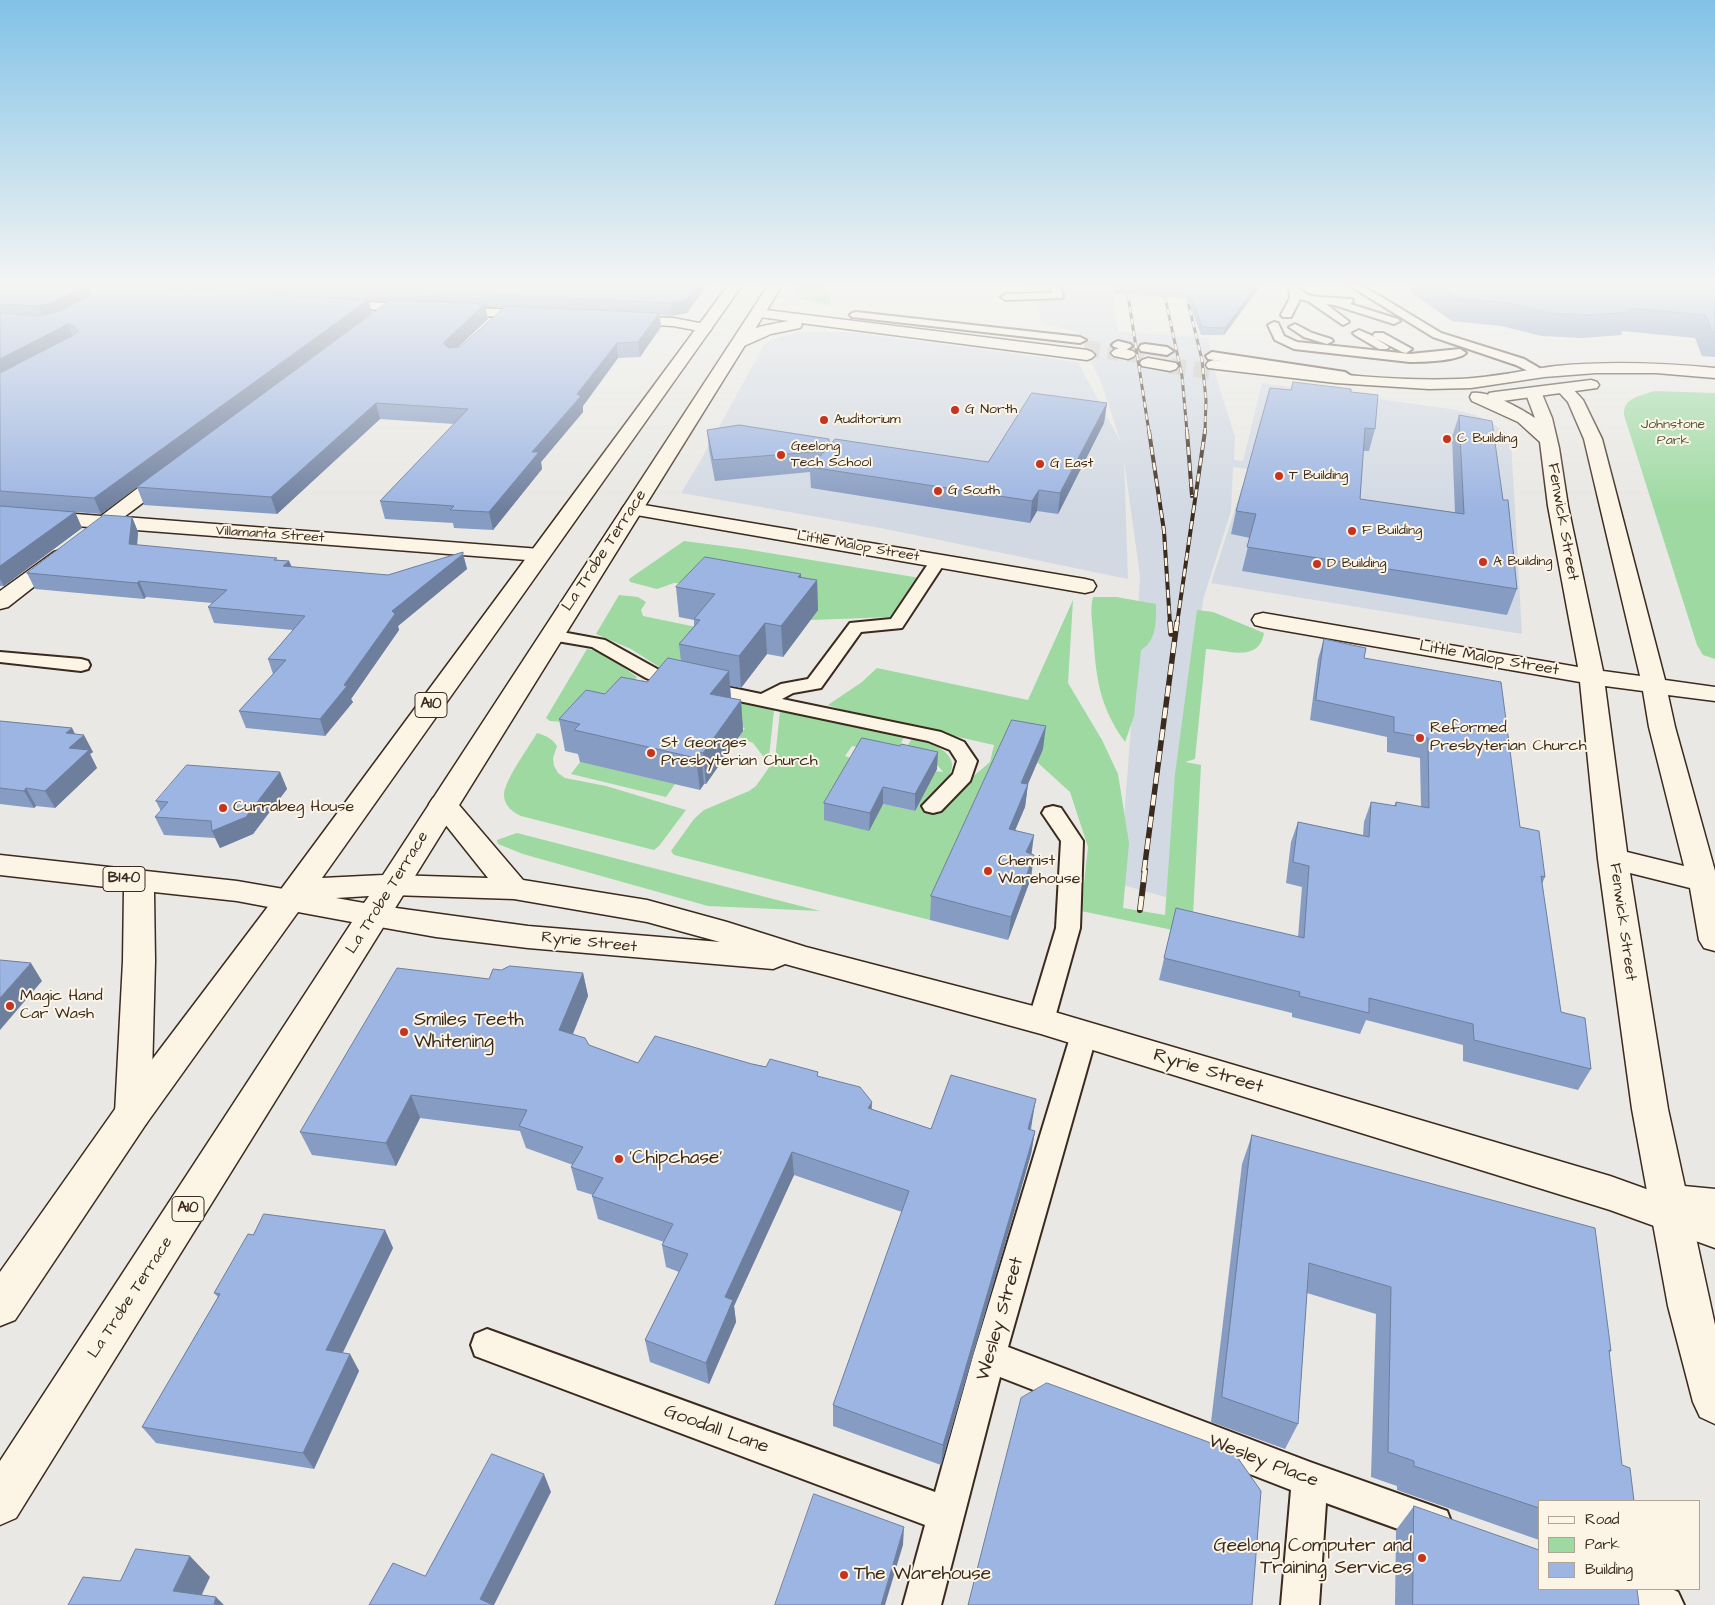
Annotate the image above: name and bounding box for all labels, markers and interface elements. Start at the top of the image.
place label: G North [965,402,1017,418]
marker: G North [949,404,961,416]
place label: Auditorium [834,412,901,428]
marker: Auditorium [818,414,830,426]
park label: Johnstone Park [1641,417,1705,450]
place label: C Building [1457,431,1517,447]
marker: C Building [1441,433,1453,445]
place label: Geelong Tech School [791,439,871,472]
marker: Geelong Tech School [775,449,787,461]
place label: G East [1050,456,1093,472]
marker: G East [1034,458,1046,470]
street label: Fenwick Street [1542,462,1582,582]
place label: T Building [1289,468,1348,484]
marker: T Building [1273,470,1285,482]
place label: G South [948,483,1000,499]
marker: G South [932,485,944,497]
street label: La Trobe Terrace [559,487,651,615]
street label: Villamanta Street [215,523,325,547]
place label: F Building [1362,523,1422,539]
marker: F Building [1346,525,1358,537]
street label: Little Malop Street [796,528,920,566]
place label: A Building [1493,554,1552,570]
place label: D Building [1327,556,1387,572]
marker: A Building [1477,556,1489,568]
marker: D Building [1311,558,1323,570]
street label: Little Malop Street [1418,637,1560,681]
road number: A10 [415,692,447,718]
place label: Reformed Presbyterian Church [1430,719,1587,757]
marker: Reformed Presbyterian Church [1414,732,1426,744]
place label: St Georges Presbyterian Church [661,734,818,772]
marker: St Georges Presbyterian Church [645,747,657,759]
place label: Currabeg House [233,798,354,818]
marker: Currabeg House [217,802,229,814]
street label: La Trobe Terrace [343,828,433,958]
place label: Chemist Warehouse [998,852,1080,890]
street label: Fenwick Street [1604,862,1640,982]
marker: Chemist Warehouse [982,865,994,877]
road number: B140 [103,866,145,892]
street label: Ryrie Street [540,928,638,958]
place label: Magic Hand Car Wash [20,987,103,1025]
marker: Magic Hand Car Wash [4,1000,16,1012]
place label: Smiles Teeth Whitening [414,1010,524,1054]
marker: Smiles Teeth Whitening [398,1026,410,1038]
street label: Ryrie Street [1150,1044,1266,1100]
place label: 'Chipchase' [629,1148,722,1170]
marker: 'Chipchase' [613,1153,625,1165]
road number: A10 [172,1196,204,1222]
street label: La Trobe Terrace [85,1234,177,1362]
street label: Wesley Street [972,1255,1030,1383]
street label: Goodall Lane [660,1400,772,1460]
street label: Wesley Place [1205,1431,1321,1493]
legend [1538,1500,1700,1590]
text: Road [1585,1509,1619,1530]
text: Park [1585,1534,1620,1555]
place label: Geelong Computer and Training Services [1214,1536,1412,1580]
marker: Geelong Computer and Training Services [1416,1552,1428,1564]
text: Building [1585,1559,1633,1580]
place label: The Warehouse [854,1564,991,1586]
marker: The Warehouse [838,1569,850,1581]

